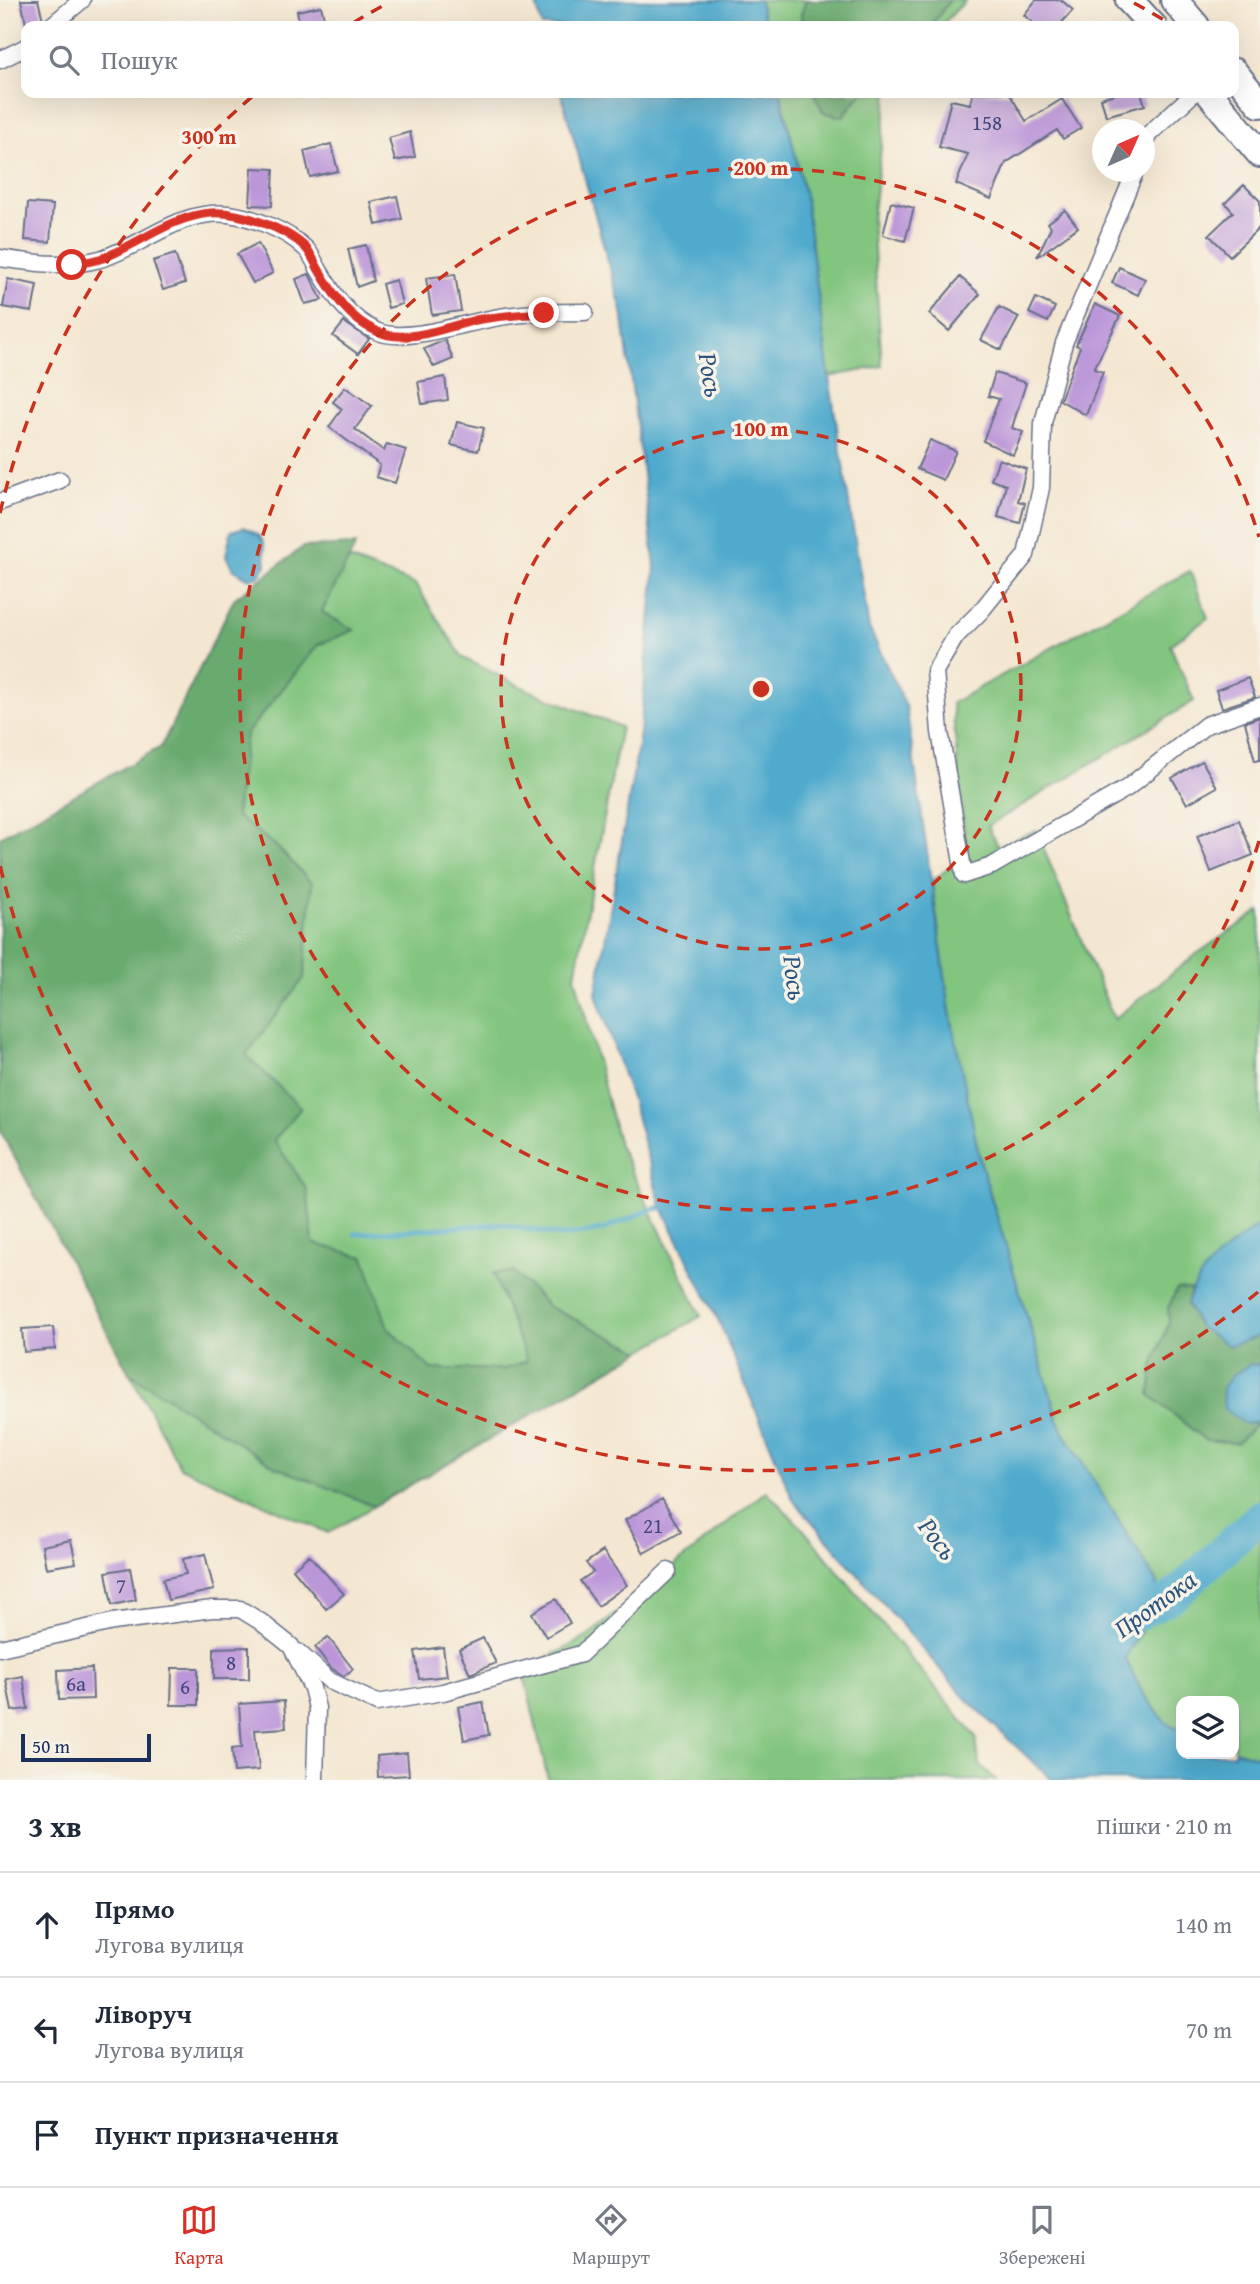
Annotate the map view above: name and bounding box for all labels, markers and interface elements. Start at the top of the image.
search box [21,21,1239,98]
text: Пошук [101,40,178,79]
icon: search [45,41,83,79]
house number: 158 [972,107,1002,138]
north arrow [1092,119,1155,182]
text: 300 m [181,121,237,152]
text: 200 m [733,152,789,183]
route start [56,249,87,280]
route end [528,297,559,328]
water label: Рось [689,349,734,400]
text: 100 m [733,413,789,444]
centre of rings [749,677,773,701]
water label: Рось [773,952,818,1003]
water label: Рось [909,1508,967,1568]
house number: 21 [643,1510,663,1541]
water label: Протока [1105,1560,1204,1647]
house number: 7 [116,1570,126,1601]
house number: 8 [226,1647,236,1678]
house number: 6а [66,1668,86,1699]
house number: 6 [180,1671,190,1702]
map controls [1176,1696,1239,1759]
button: layers [1176,1696,1239,1759]
scale bar [21,1731,150,1763]
text: 50 m [32,1732,70,1760]
text: 3 хв [28,1804,82,1848]
text: Пішки · 210 m [1097,1809,1232,1842]
text: Прямо [95,1889,175,1928]
icon: ahead [28,1906,66,1944]
text: 140 m [1175,1908,1232,1941]
text: Лугова вулиця [95,1928,244,1961]
text: Ліворуч [95,1994,192,2033]
icon: left [28,2011,66,2049]
text: 70 m [1186,2013,1232,2046]
text: Лугова вулиця [95,2033,244,2066]
text: Пункт призначення [95,2115,339,2154]
icon: arrive [28,2116,66,2154]
tab: Карта [174,2201,224,2271]
tab: Маршрут [572,2201,650,2271]
tab: Збережені [999,2201,1086,2271]

